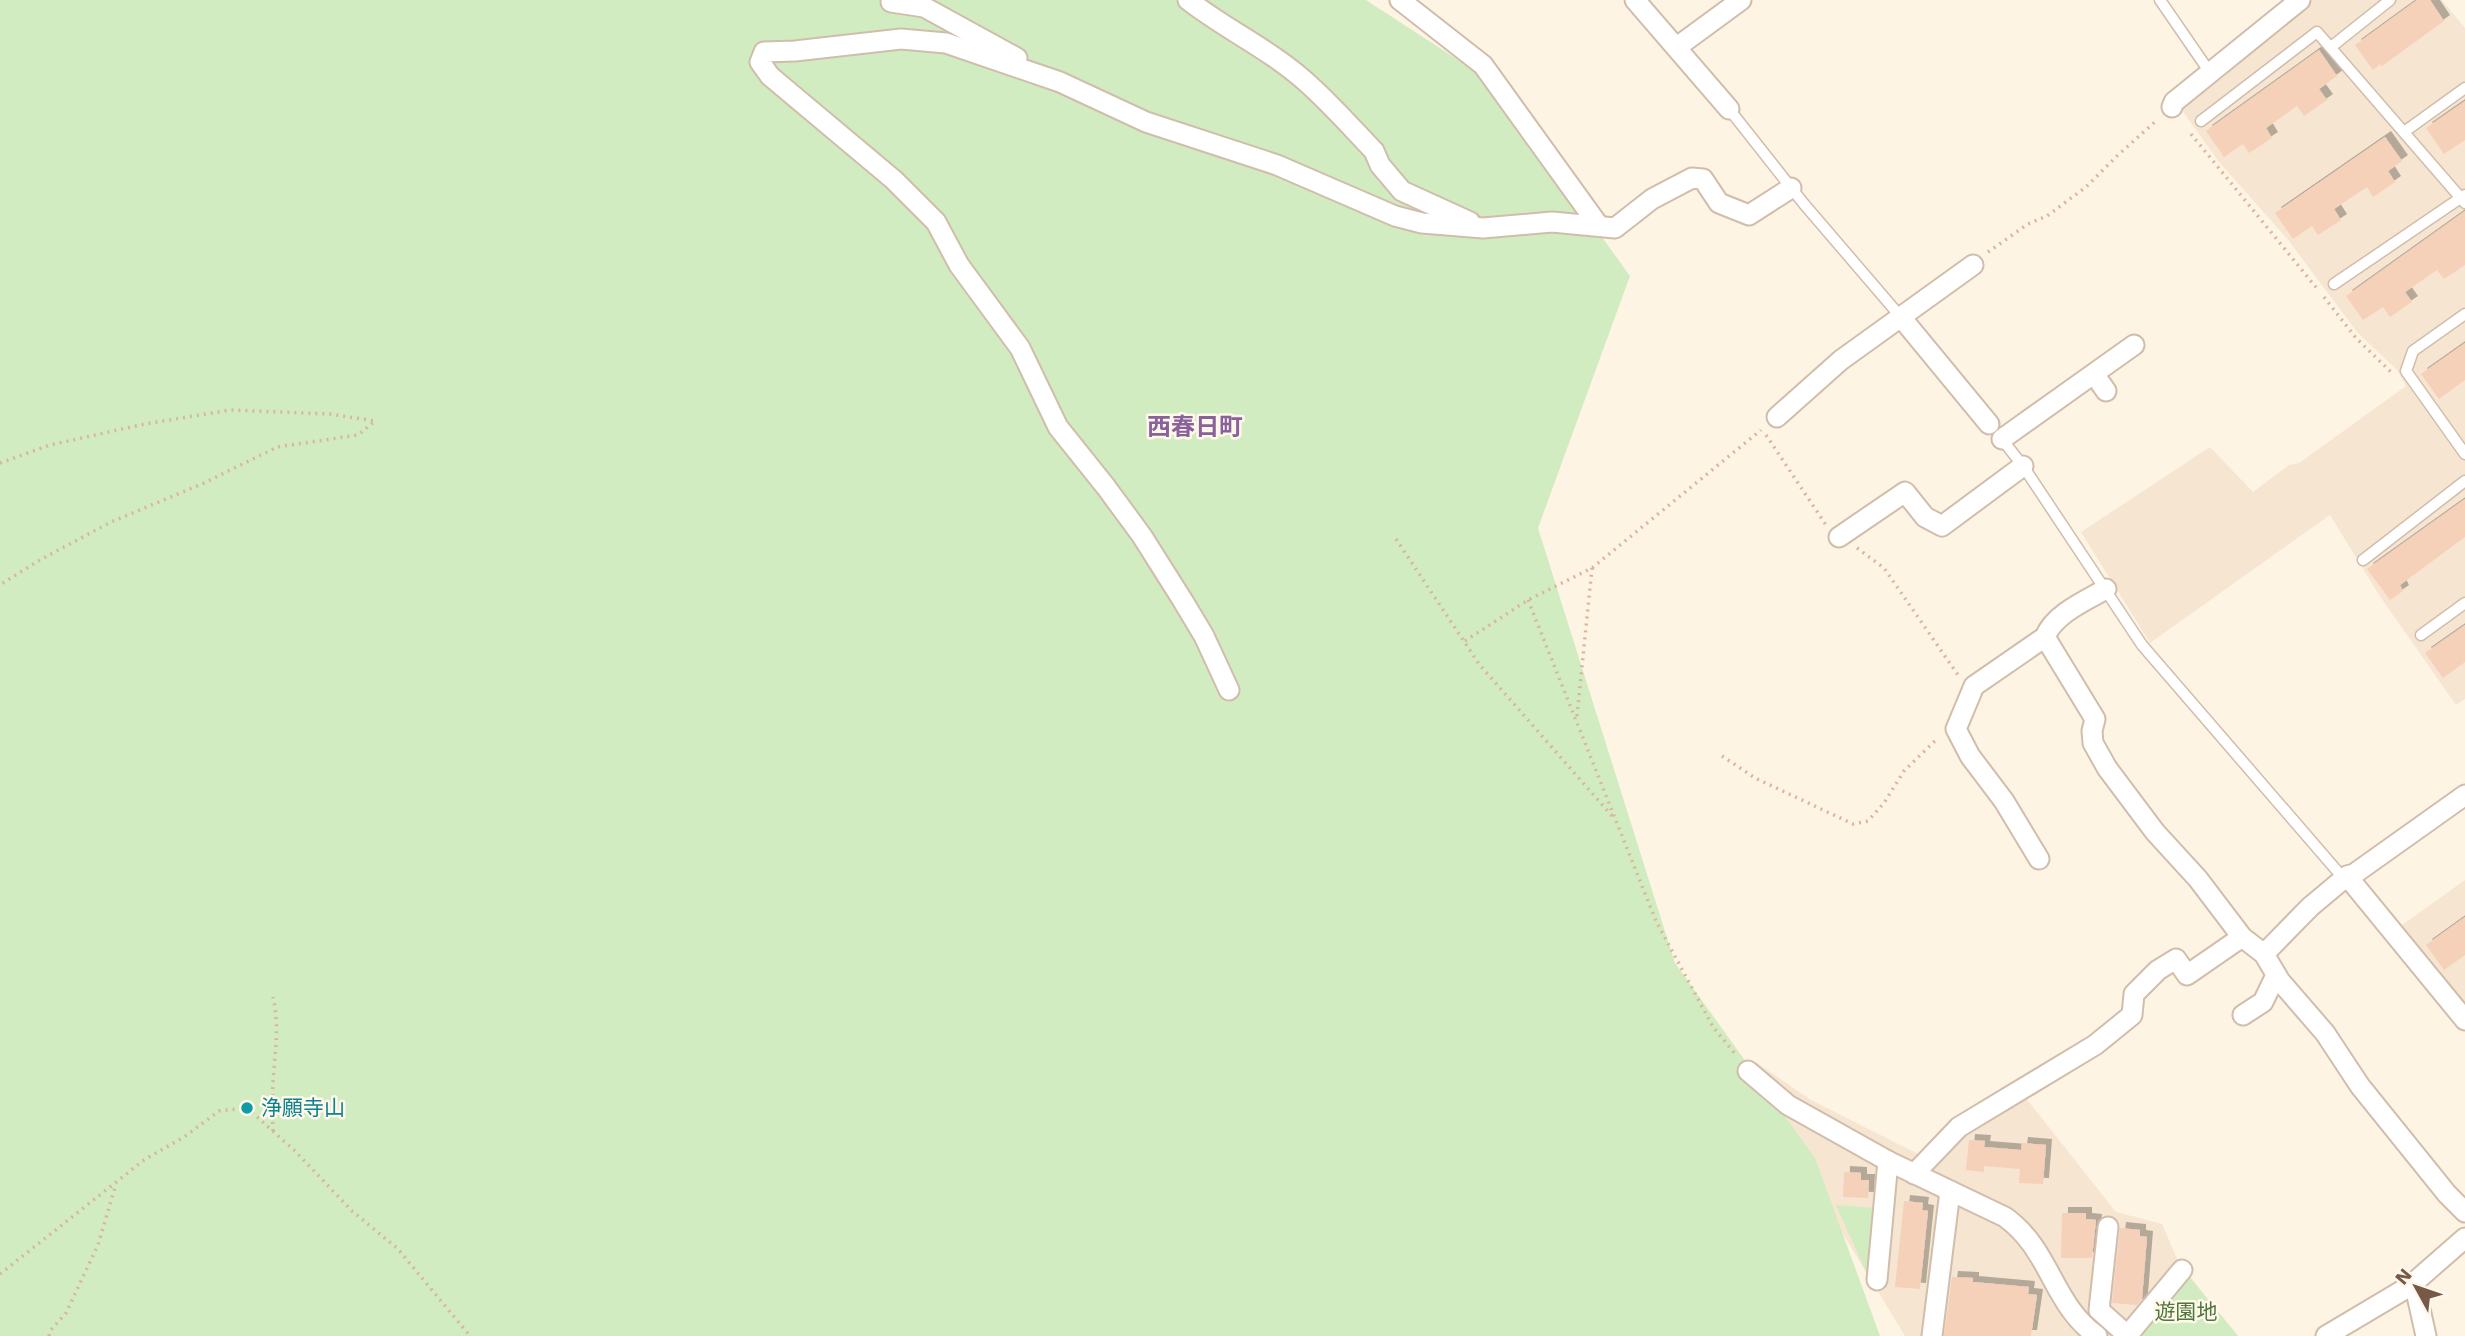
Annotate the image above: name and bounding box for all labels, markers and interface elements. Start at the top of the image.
district label: 西春日町 [1147,413,1243,441]
place label: 浄願寺山 [261,1095,345,1120]
marker: 浄願寺山 [239,1100,255,1116]
north arrow [2381,1252,2451,1322]
text: N [2390,1264,2417,1289]
park label: 遊園地 [2155,1299,2218,1324]

